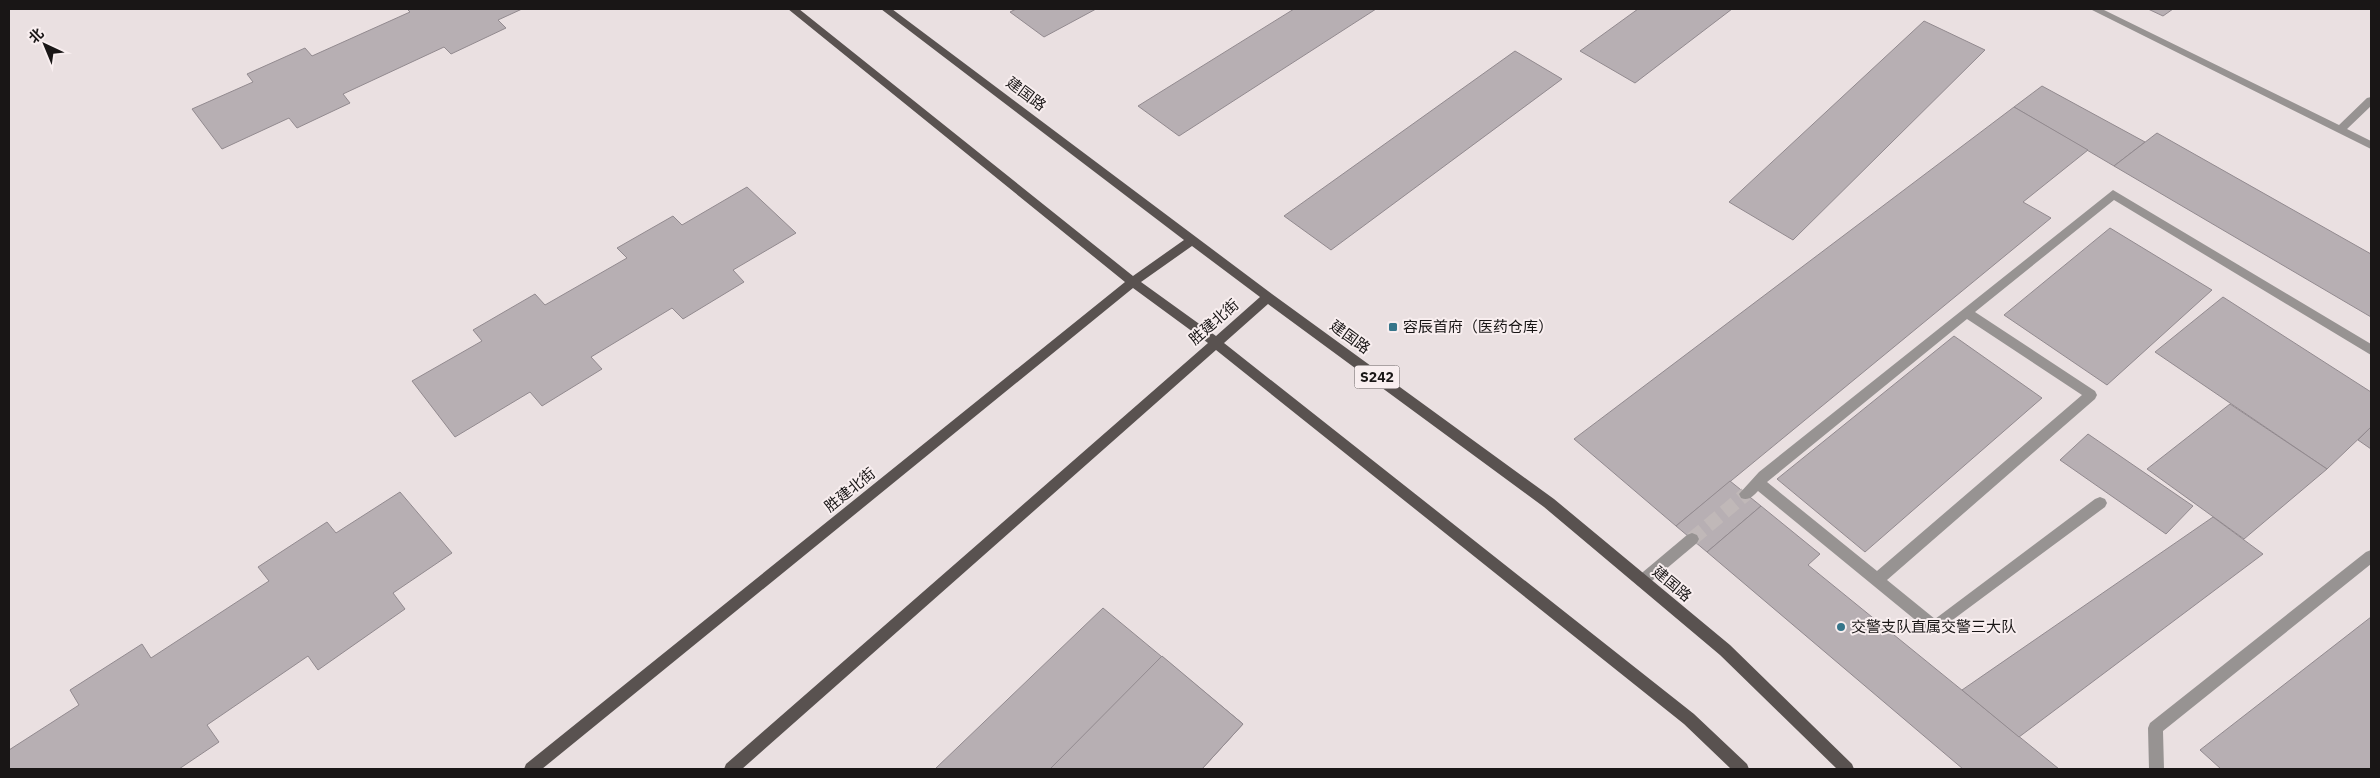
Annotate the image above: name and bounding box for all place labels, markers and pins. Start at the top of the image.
place label: 容辰首府（医药仓库） [1403,317,1553,336]
marker: 容辰首府（医药仓库） [1387,321,1399,333]
place label: 交警支队直属交警三大队 [1851,617,2016,636]
marker: 交警支队直属交警三大队 [1835,621,1847,633]

